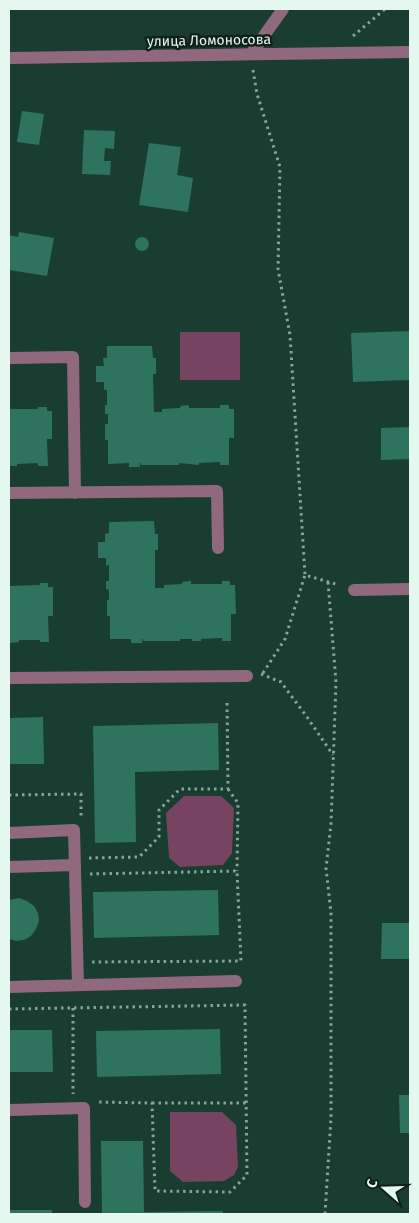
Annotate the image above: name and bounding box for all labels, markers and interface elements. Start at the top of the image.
street label: улица Ломоносова [147,31,271,50]
north arrow [359,1163,409,1213]
text: С [363,1177,382,1190]

